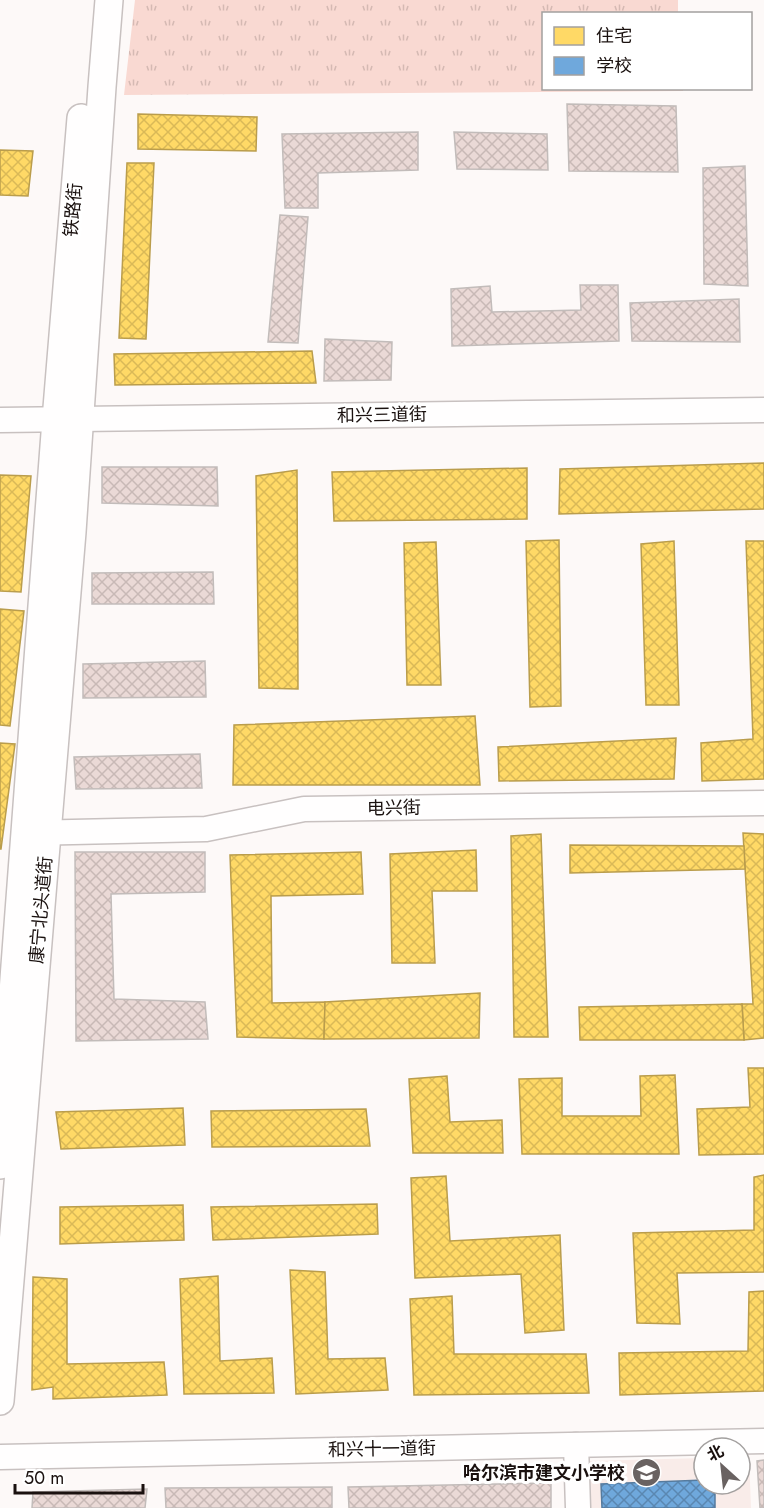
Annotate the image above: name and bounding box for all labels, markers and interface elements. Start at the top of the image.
legend [542,12,752,90]
text: 住宅 [596,23,632,49]
text: 学校 [596,53,632,79]
street label: 铁路街 [58,182,88,238]
street label: 和兴三道街 [337,401,427,429]
street label: 电兴街 [367,795,421,821]
street label: 康宁北头道街 [23,855,59,965]
street label: 和兴十一道街 [328,1435,436,1463]
north arrow [692,1436,752,1496]
text: 北 [703,1439,728,1467]
scale bar [15,1457,142,1495]
school or university icon: 哈尔滨市建文小学校 [630,1457,662,1489]
place label: 哈尔滨市建文小学校 [463,1460,625,1486]
text: 50 m [24,1465,64,1491]

